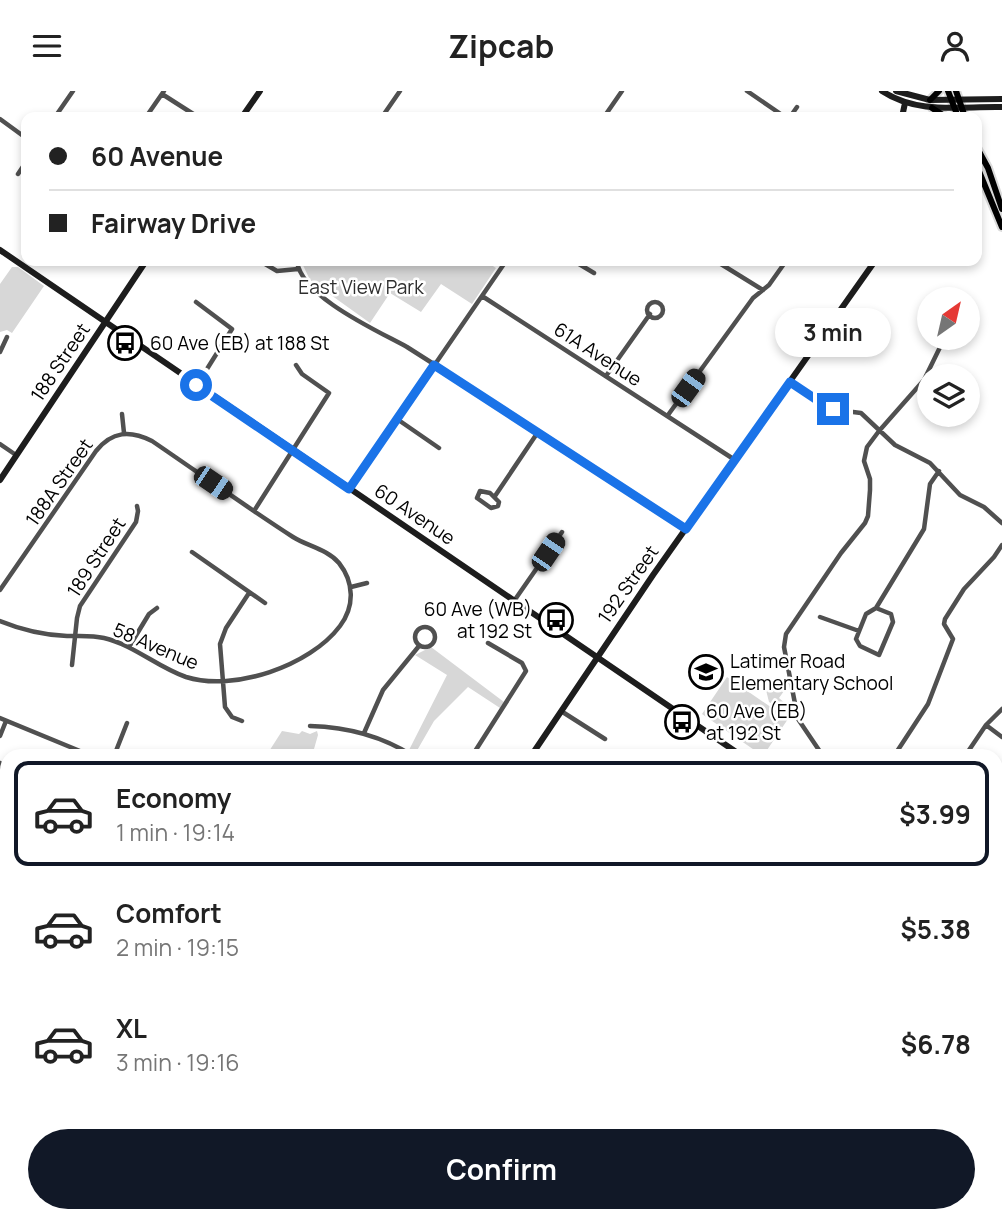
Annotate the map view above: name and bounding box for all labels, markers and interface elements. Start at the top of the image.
text: Zipcab [448,24,554,68]
icon: menu [28,27,66,65]
icon: person [936,27,974,65]
text: 60 Avenue [91,138,223,174]
text: Fairway Drive [91,205,256,241]
park label: East View Park [298,274,424,300]
north arrow [917,287,980,350]
map controls [917,287,980,427]
callout: 3 min [775,307,891,357]
street label: 61A Avenue [549,316,647,392]
text: 3 min [803,316,863,348]
street label: 188 Street [24,318,96,406]
bus stop icon: 60 Ave (EB) at 188 St [106,324,144,362]
place label: 60 Ave (EB) at 188 St [150,330,330,356]
button: layers [917,364,980,427]
car [668,365,709,411]
route start [180,369,212,401]
route end [817,393,849,425]
street label: 188A Street [19,433,99,531]
car [190,463,237,503]
street label: 60 Avenue [369,477,461,551]
street label: 189 Street [61,512,131,602]
car [528,529,569,575]
street label: 192 Street [592,540,664,628]
place label: 60 Ave (WB) at 192 St [424,596,532,644]
bus stop icon: 60 Ave (WB) at 192 St [537,601,575,639]
street label: 58 Avenue [109,616,203,676]
place label: Latimer Road Elementary School [730,648,893,696]
school or university icon: Latimer Road Elementary School [687,653,725,691]
place label: 60 Ave (EB) at 192 St [706,698,807,746]
bus stop icon: 60 Ave (EB) at 192 St [663,703,701,741]
text: Economy [116,780,231,816]
icon: car [32,782,95,845]
text: $3.99 [899,796,971,832]
text: 1 min · 19:14 [116,816,235,848]
text: Comfort [116,895,222,931]
icon: car [32,897,95,960]
text: $5.38 [901,911,971,947]
text: 2 min · 19:15 [116,931,239,963]
text: XL [116,1010,147,1046]
icon: car [32,1012,95,1075]
text: $6.78 [901,1026,971,1062]
text: 3 min · 19:16 [116,1046,240,1078]
button: Confirm [28,1129,975,1209]

